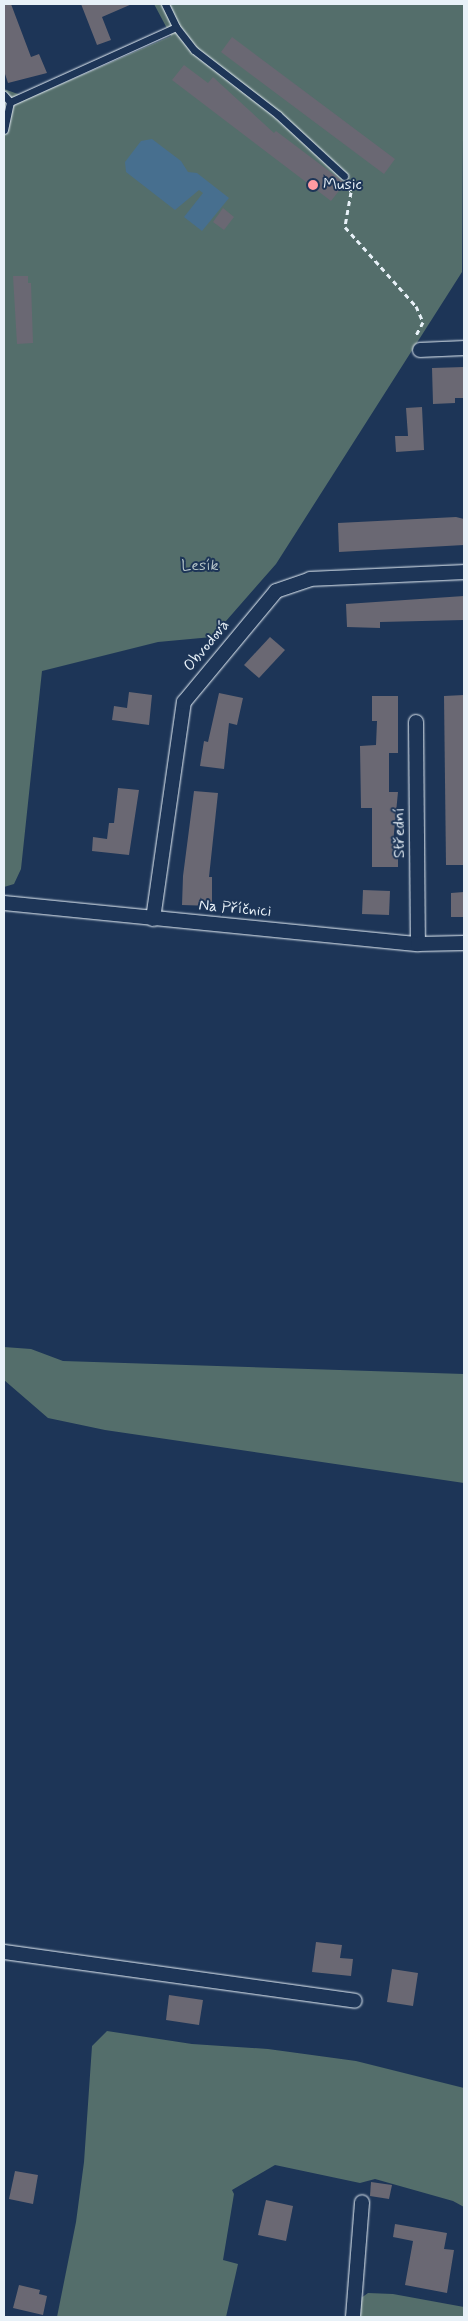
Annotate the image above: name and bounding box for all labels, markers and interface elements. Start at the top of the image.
place label: Music [323,175,362,195]
marker: Music [307,179,319,191]
park label: Lesík [181,556,219,576]
street label: Obvodová [180,616,234,676]
street label: Střední [390,808,410,858]
street label: Na Příčnici [198,896,272,922]

